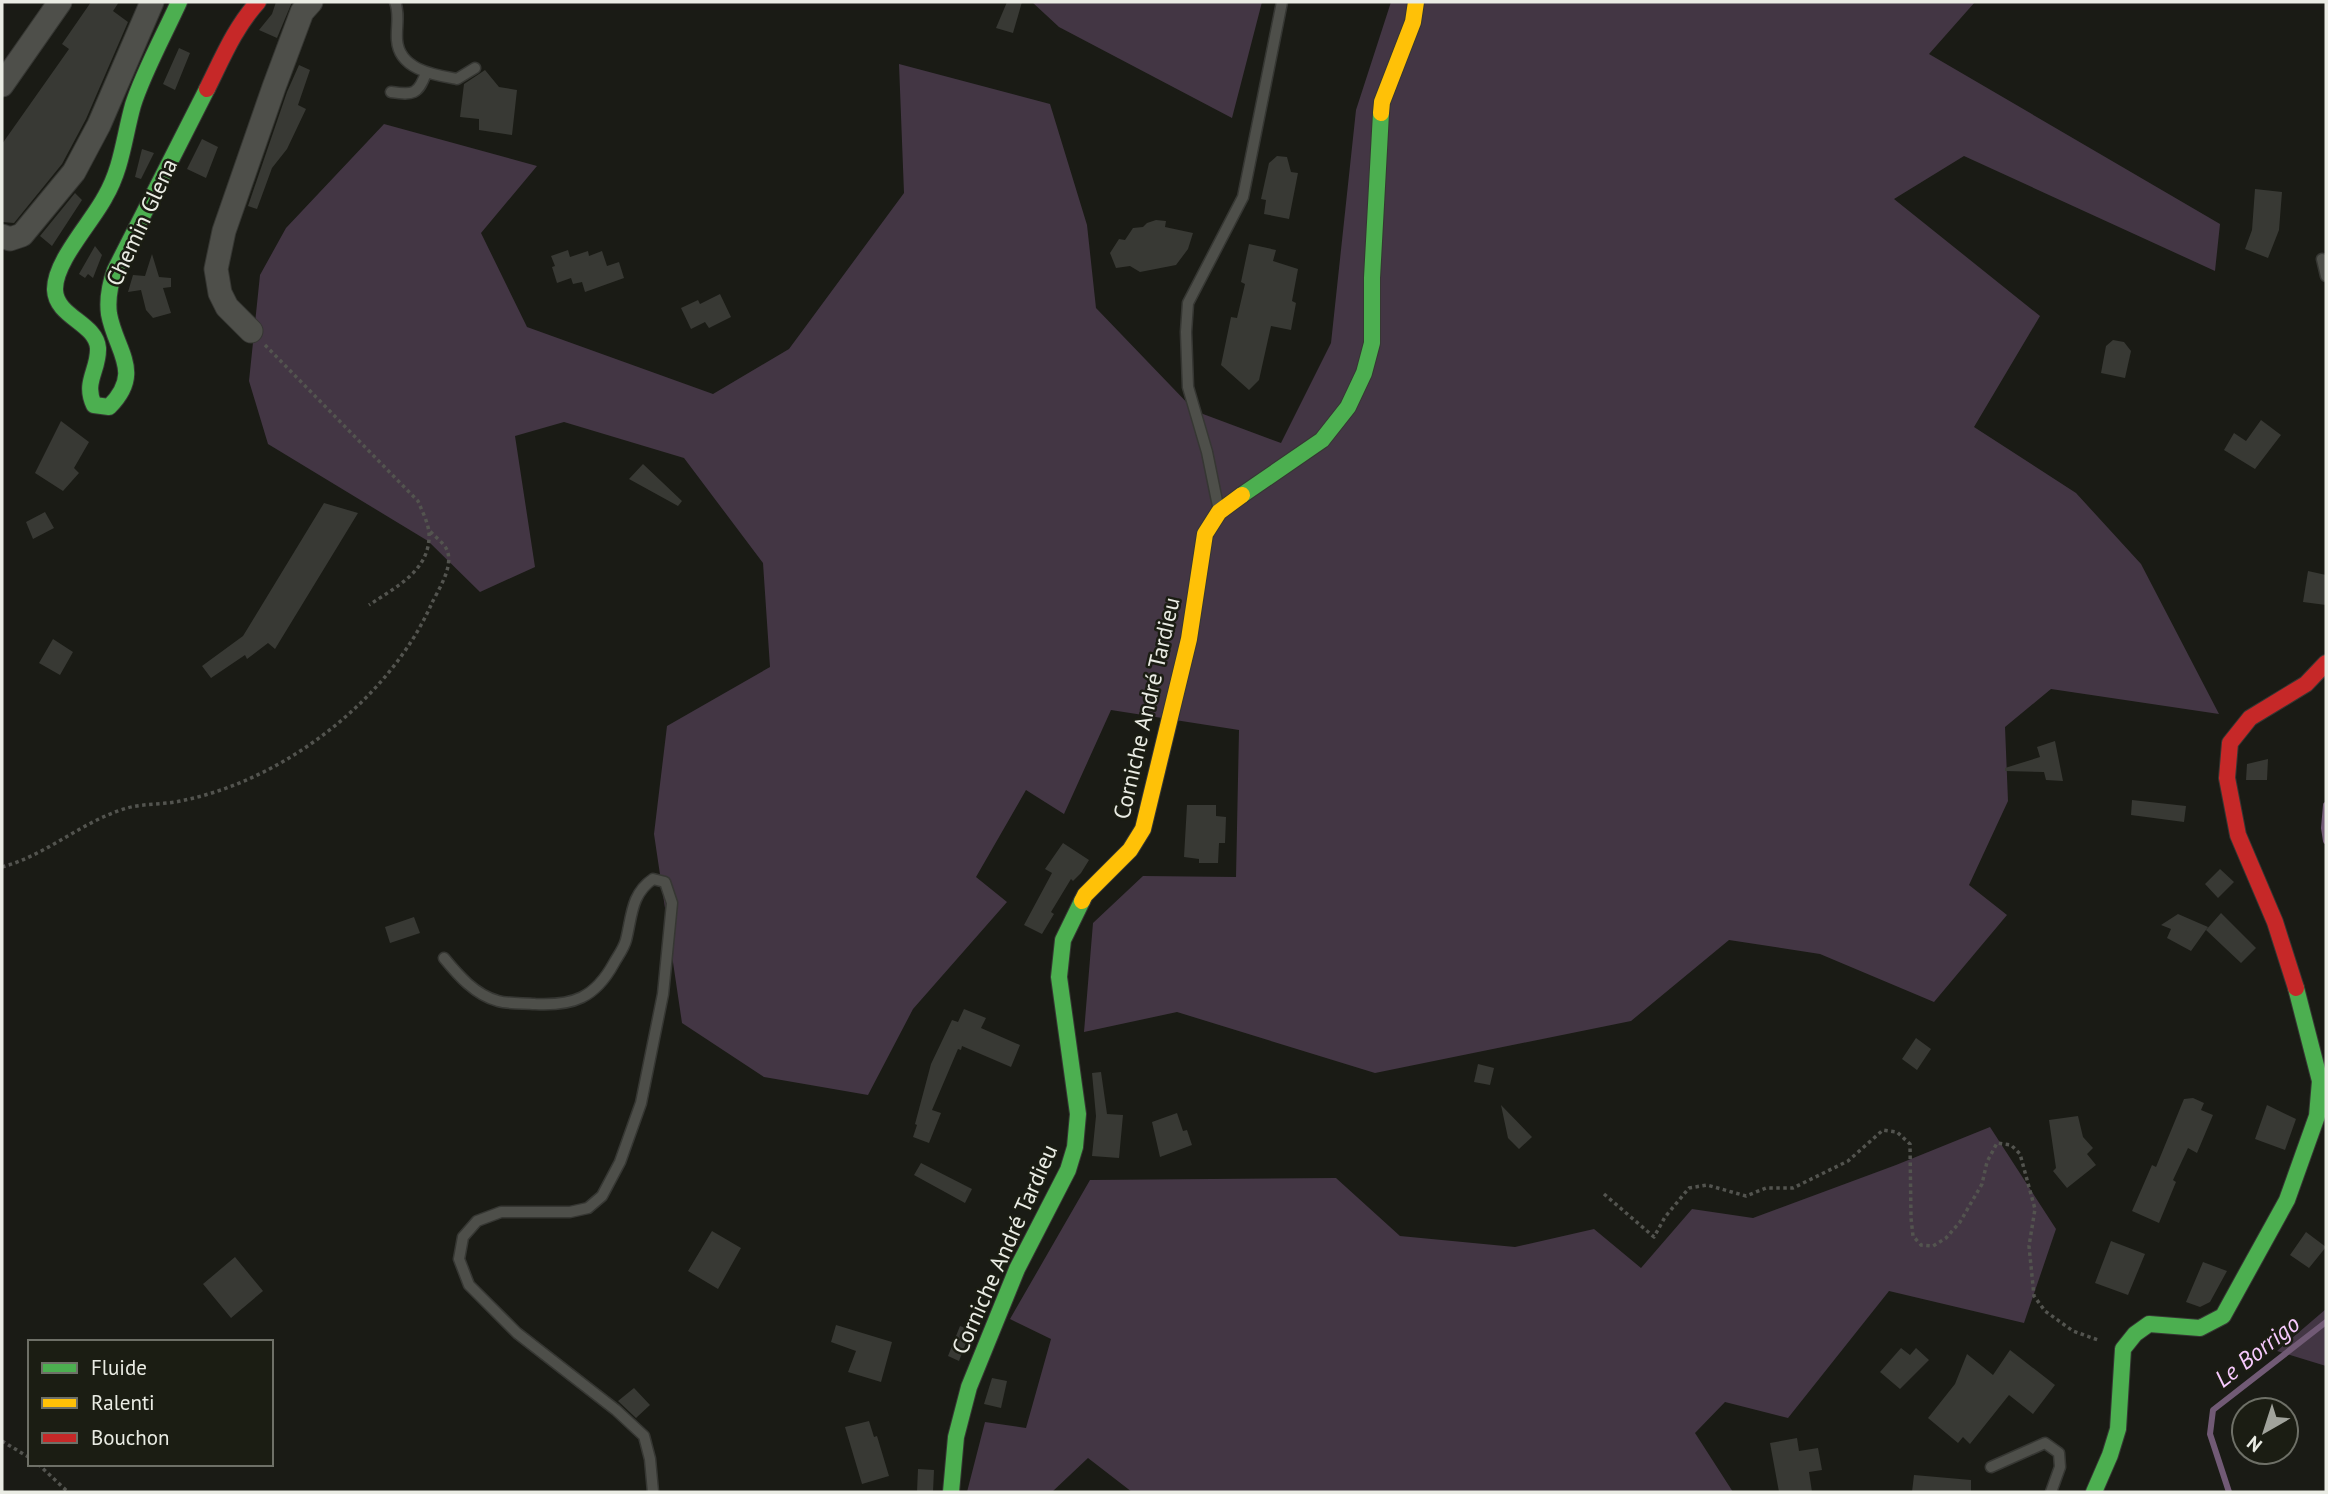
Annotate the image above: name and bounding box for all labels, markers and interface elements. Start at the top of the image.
street label: Chemin Glena [99,154,183,290]
street label: Corniche André Tardieu [1106,594,1186,822]
street label: Corniche André Tardieu [945,1140,1063,1358]
water label: Le Borrigo [2208,1308,2306,1394]
legend [28,1340,273,1466]
text: Fluide [91,1354,147,1381]
text: Ralenti [91,1389,155,1416]
north arrow [2230,1396,2300,1466]
text: Bouchon [91,1424,170,1451]
text: N [2242,1431,2267,1457]

